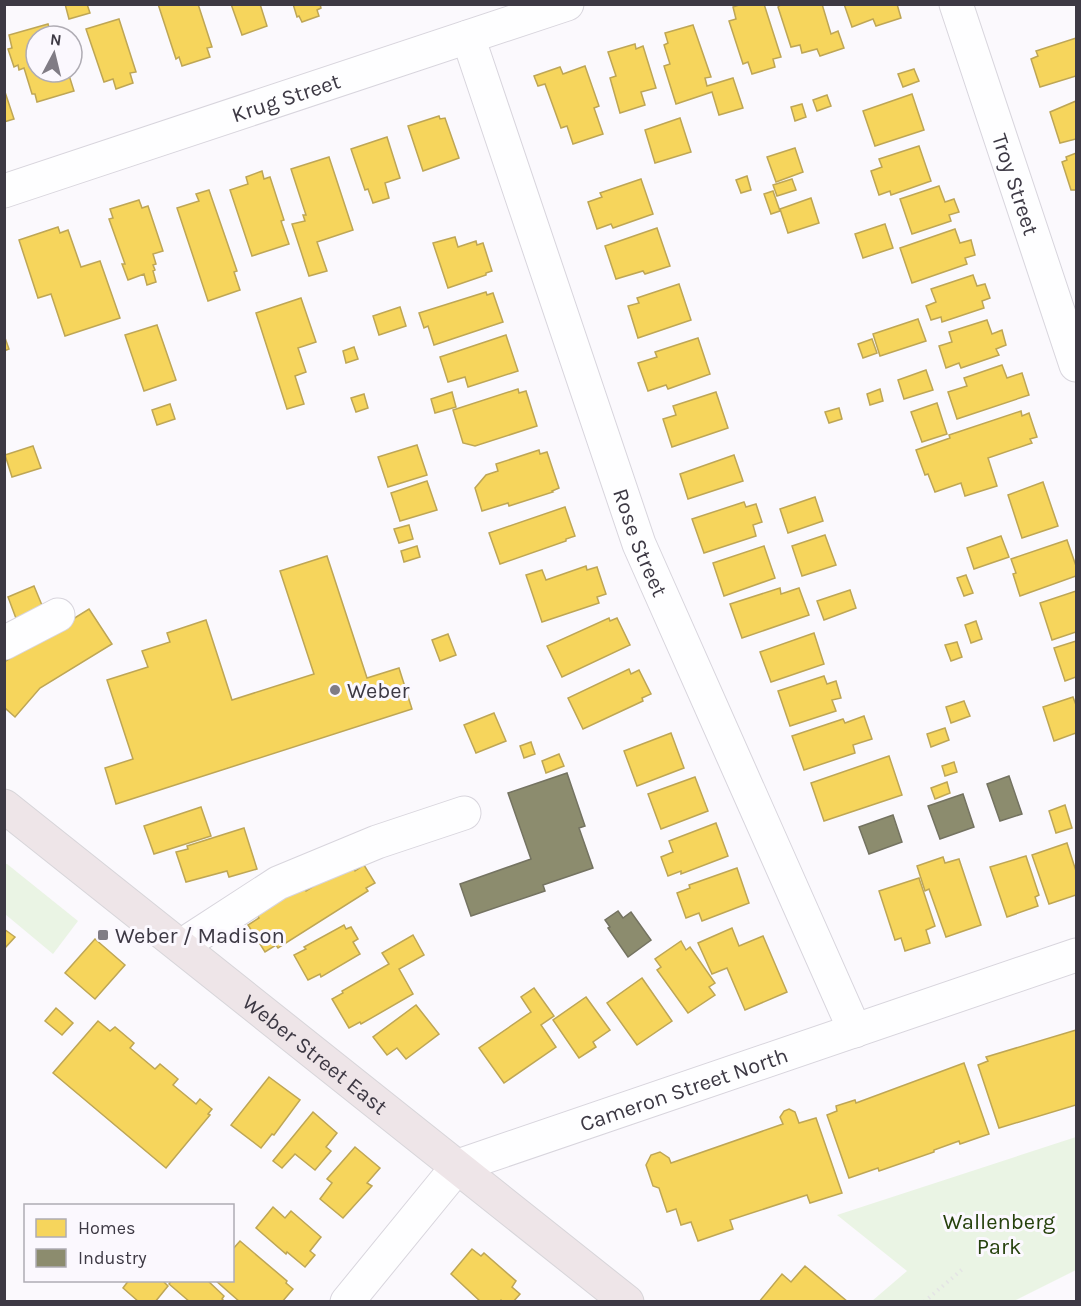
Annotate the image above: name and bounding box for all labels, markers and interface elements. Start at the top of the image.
north arrow [24,24,84,84]
text: N [49,29,63,50]
street label: Krug Street [229,68,344,128]
street label: Troy Street [986,131,1044,239]
street label: Rose Street [607,485,673,601]
place label: Weber [347,678,410,704]
marker: Weber [328,683,342,697]
place label: Weber / Madison [115,923,285,949]
marker: Weber / Madison [96,928,110,942]
street label: Weber Street East [237,989,392,1120]
street label: Cameron Street North [576,1042,791,1137]
legend [24,1204,234,1282]
park label: Wallenberg Park [943,1209,1056,1260]
text: Homes [78,1217,135,1239]
text: Industry [78,1247,147,1269]

